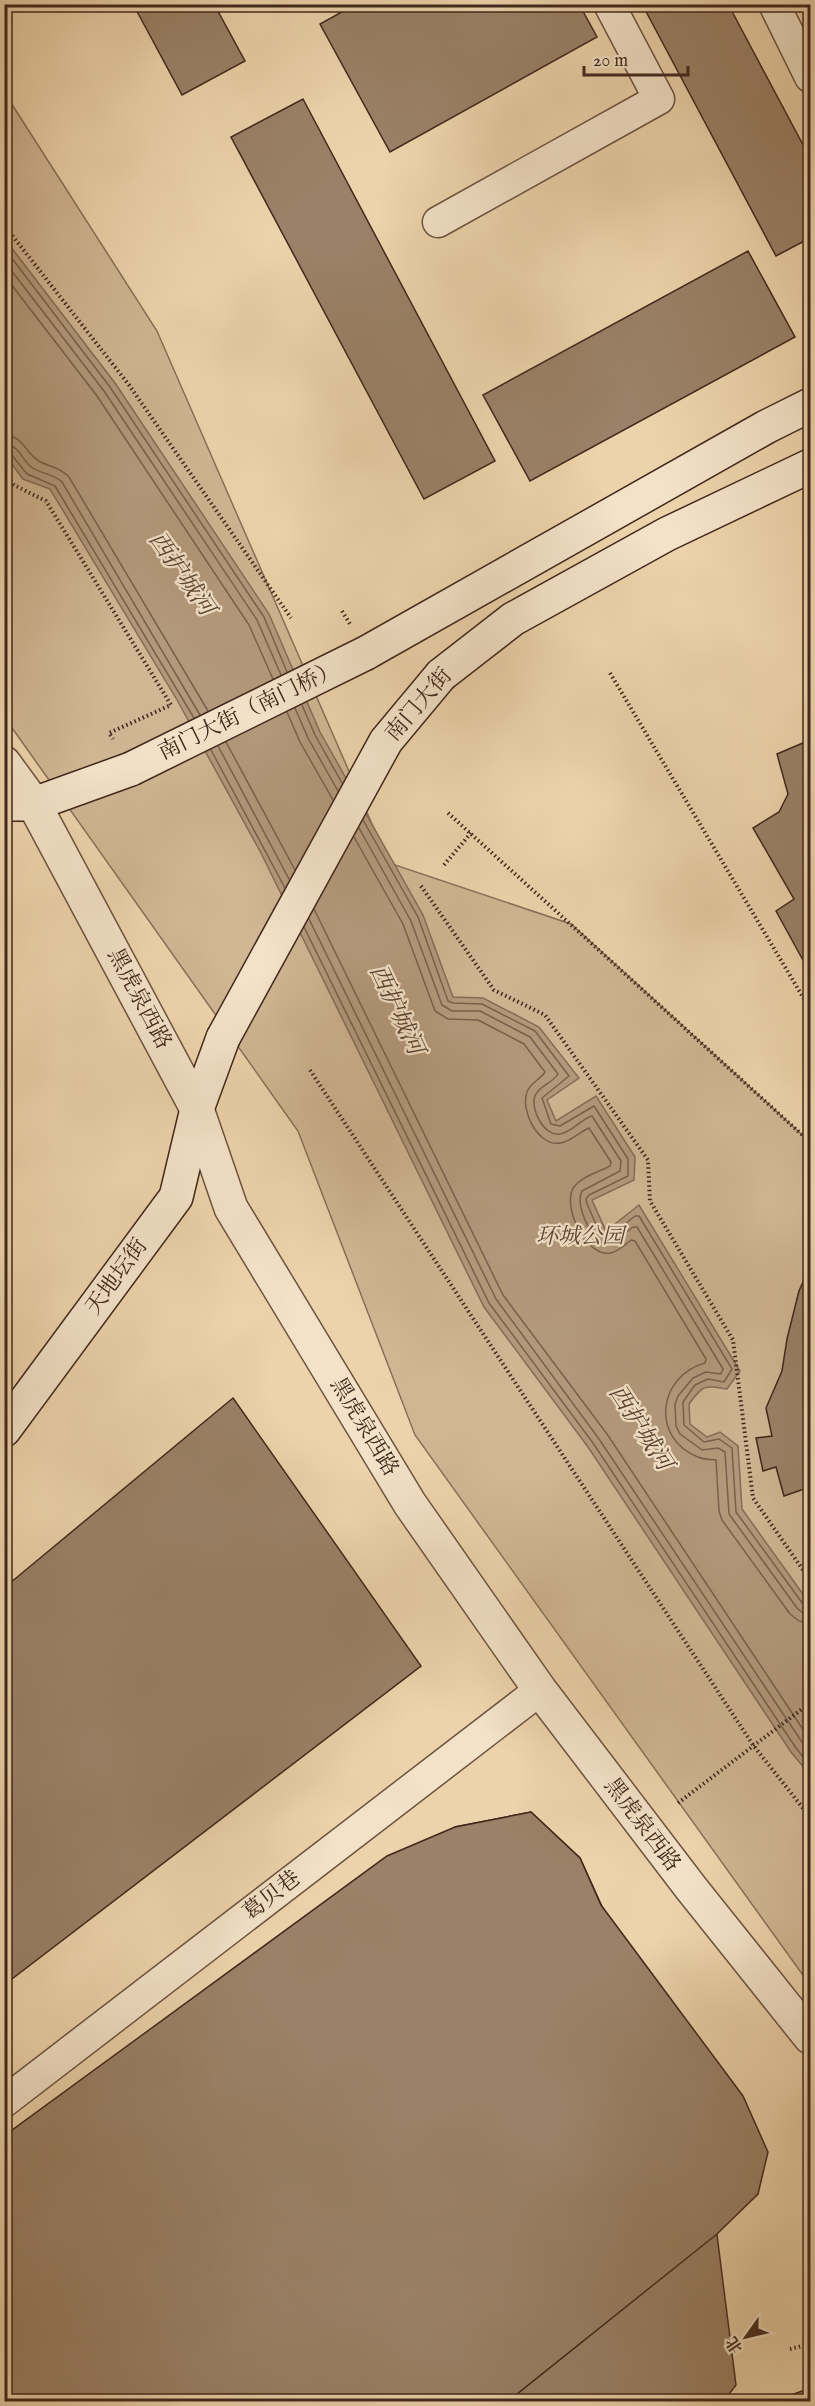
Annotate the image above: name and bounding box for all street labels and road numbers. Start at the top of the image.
street label: 南门大街（南门桥） [154,655,344,767]
street label: 南门大街 [380,663,458,747]
street label: 黑虎泉西路 [101,944,177,1054]
street label: 天地坛街 [80,1233,154,1321]
street label: 黑虎泉西路 [324,1373,404,1481]
street label: 黑虎泉西路 [598,1773,686,1877]
street label: 葛贝巷 [237,1865,307,1927]

